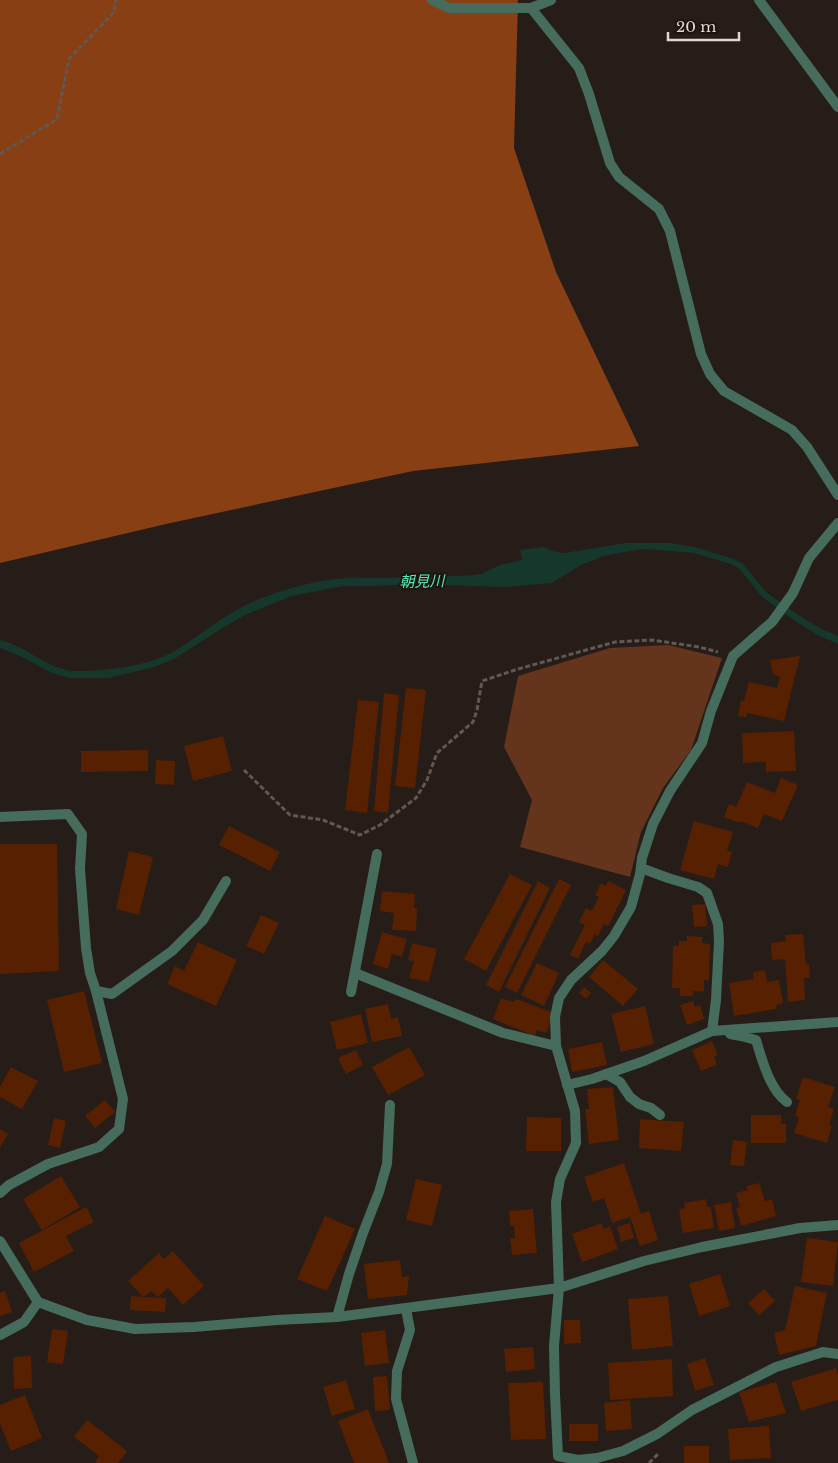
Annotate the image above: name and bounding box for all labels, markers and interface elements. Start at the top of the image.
scale bar [668,10,739,42]
text: 20 m [676,17,716,36]
water label: 朝見川 [399,571,447,591]

